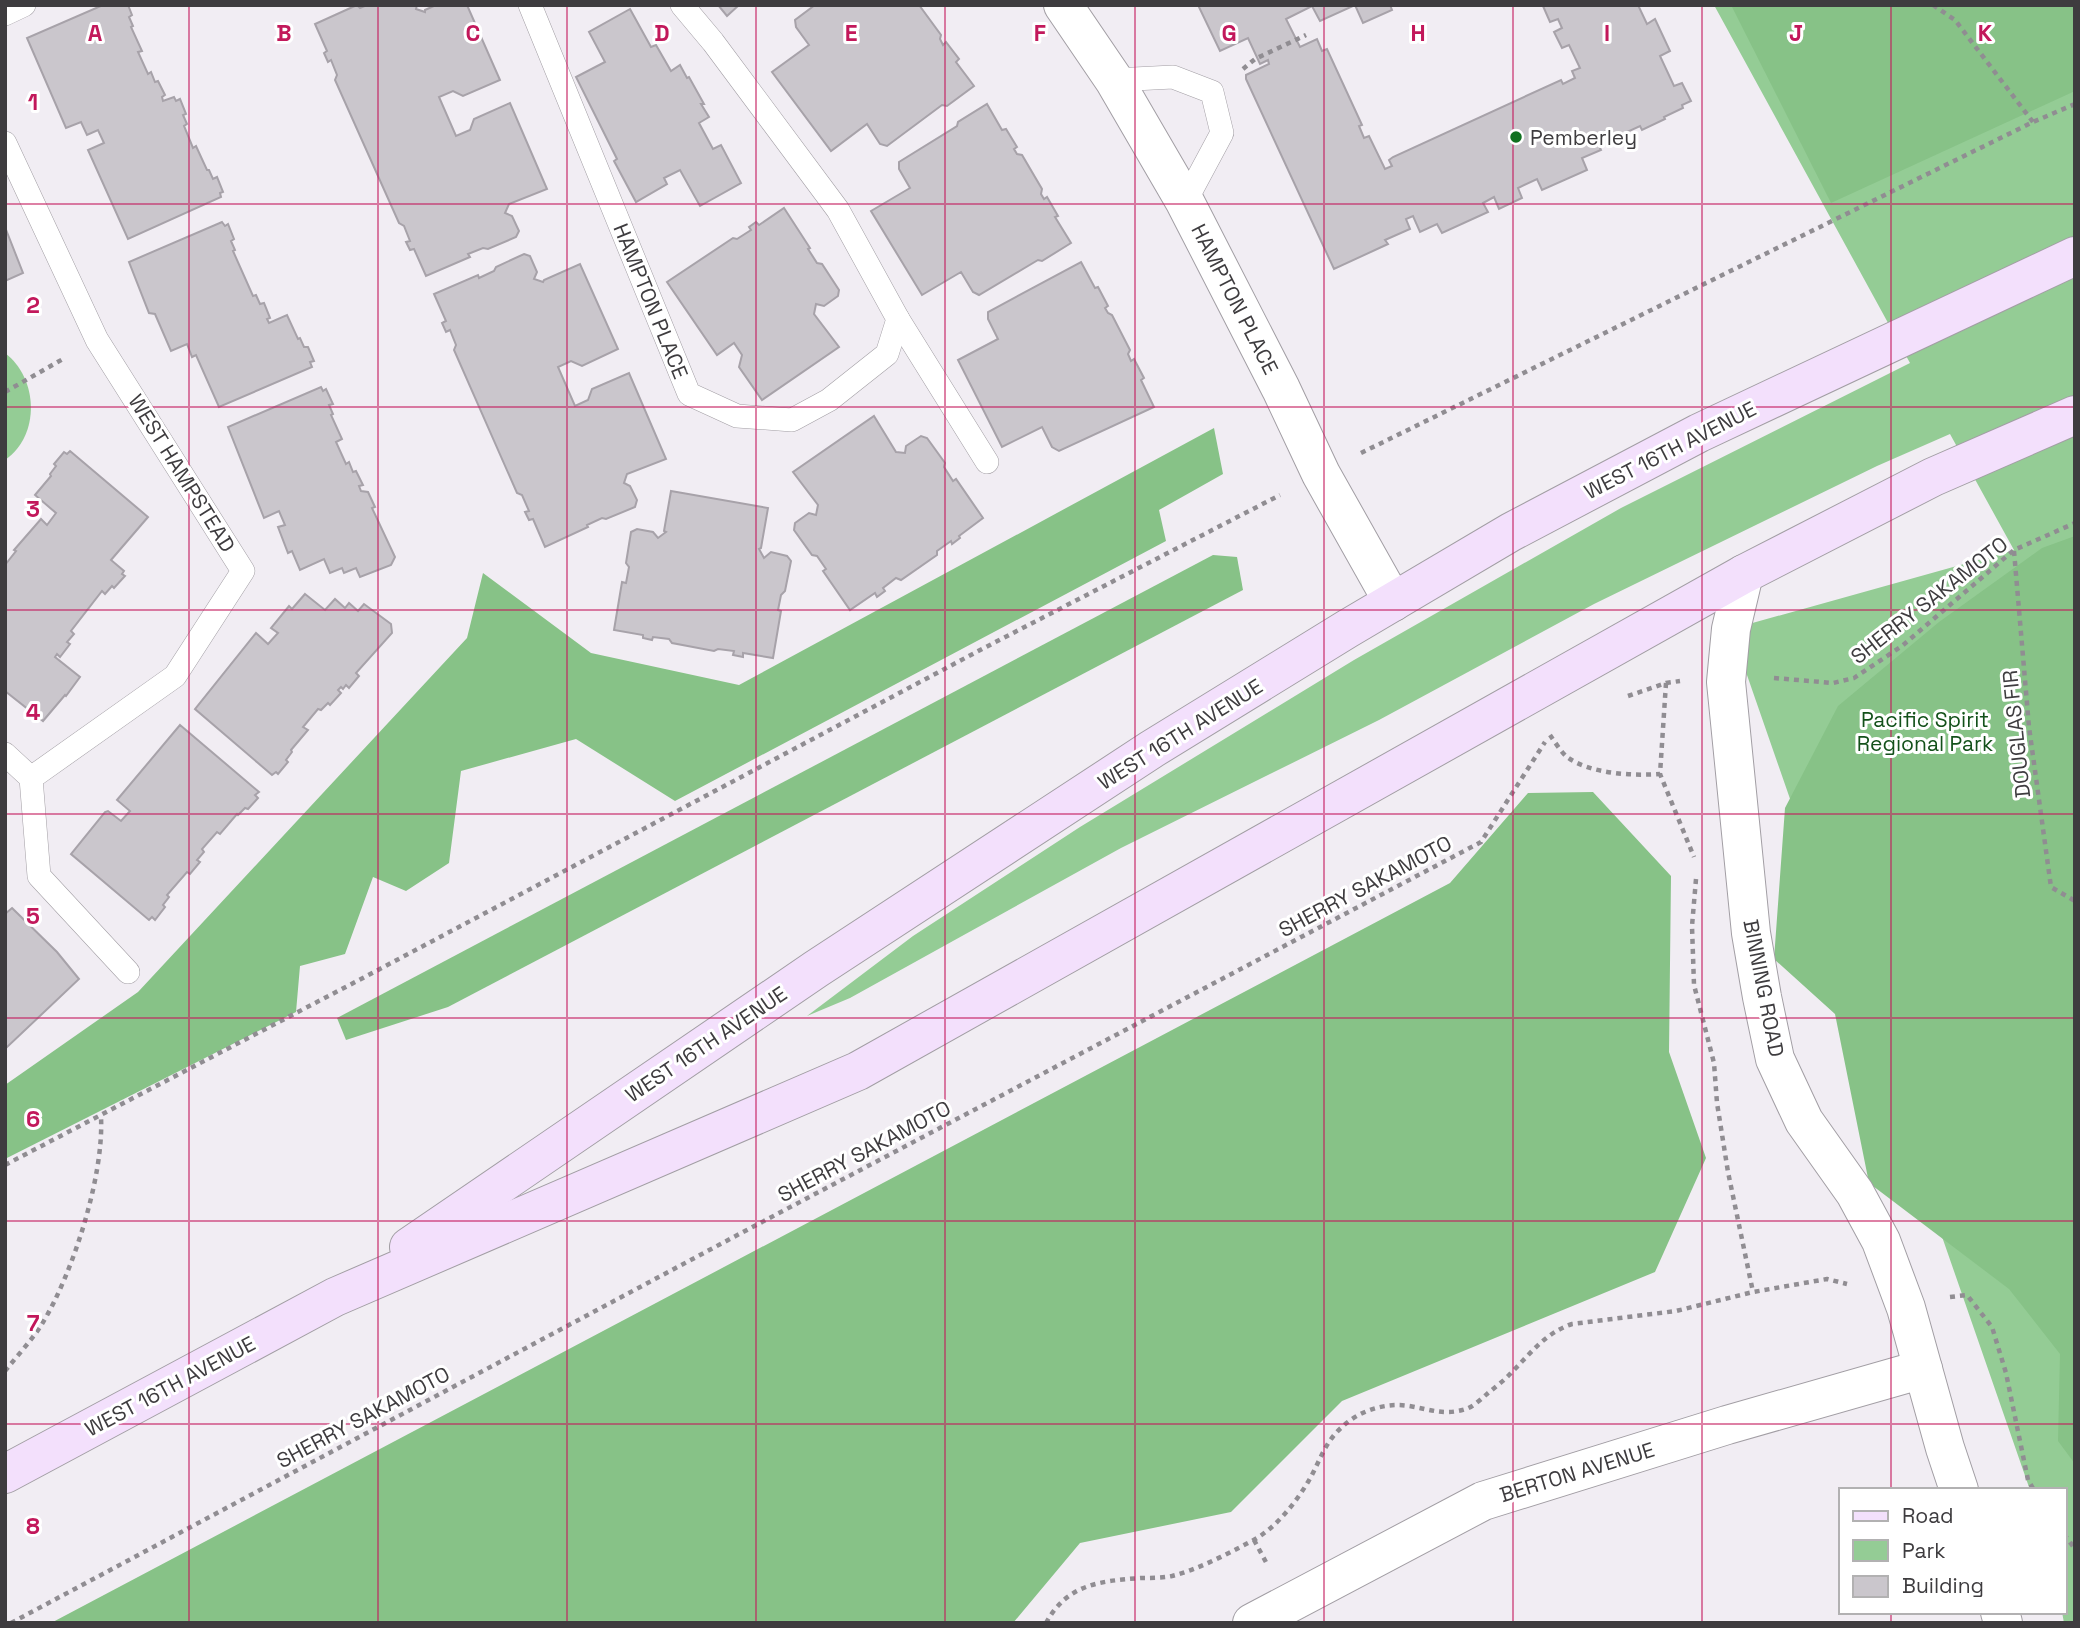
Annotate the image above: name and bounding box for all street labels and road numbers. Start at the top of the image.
street label: HAMPTON PLACE [608,219,694,383]
street label: HAMPTON PLACE [1185,219,1285,379]
street label: WEST HAMPSTEAD [123,389,241,557]
street label: WEST 16TH AVENUE [1580,395,1760,505]
street label: SHERRY SAKAMOTO [1845,530,2013,670]
street label: DOUGLAS FIR [1996,669,2036,799]
street label: WEST 16TH AVENUE [1093,672,1267,796]
street label: SHERRY SAKAMOTO [1274,829,1456,943]
street label: BINNING ROAD [1737,917,1791,1059]
street label: WEST 16TH AVENUE [620,980,792,1108]
street label: SHERRY SAKAMOTO [773,1094,955,1208]
street label: WEST 16TH AVENUE [80,1330,260,1442]
street label: SHERRY SAKAMOTO [272,1360,454,1474]
street label: BERTON AVENUE [1496,1436,1658,1508]

